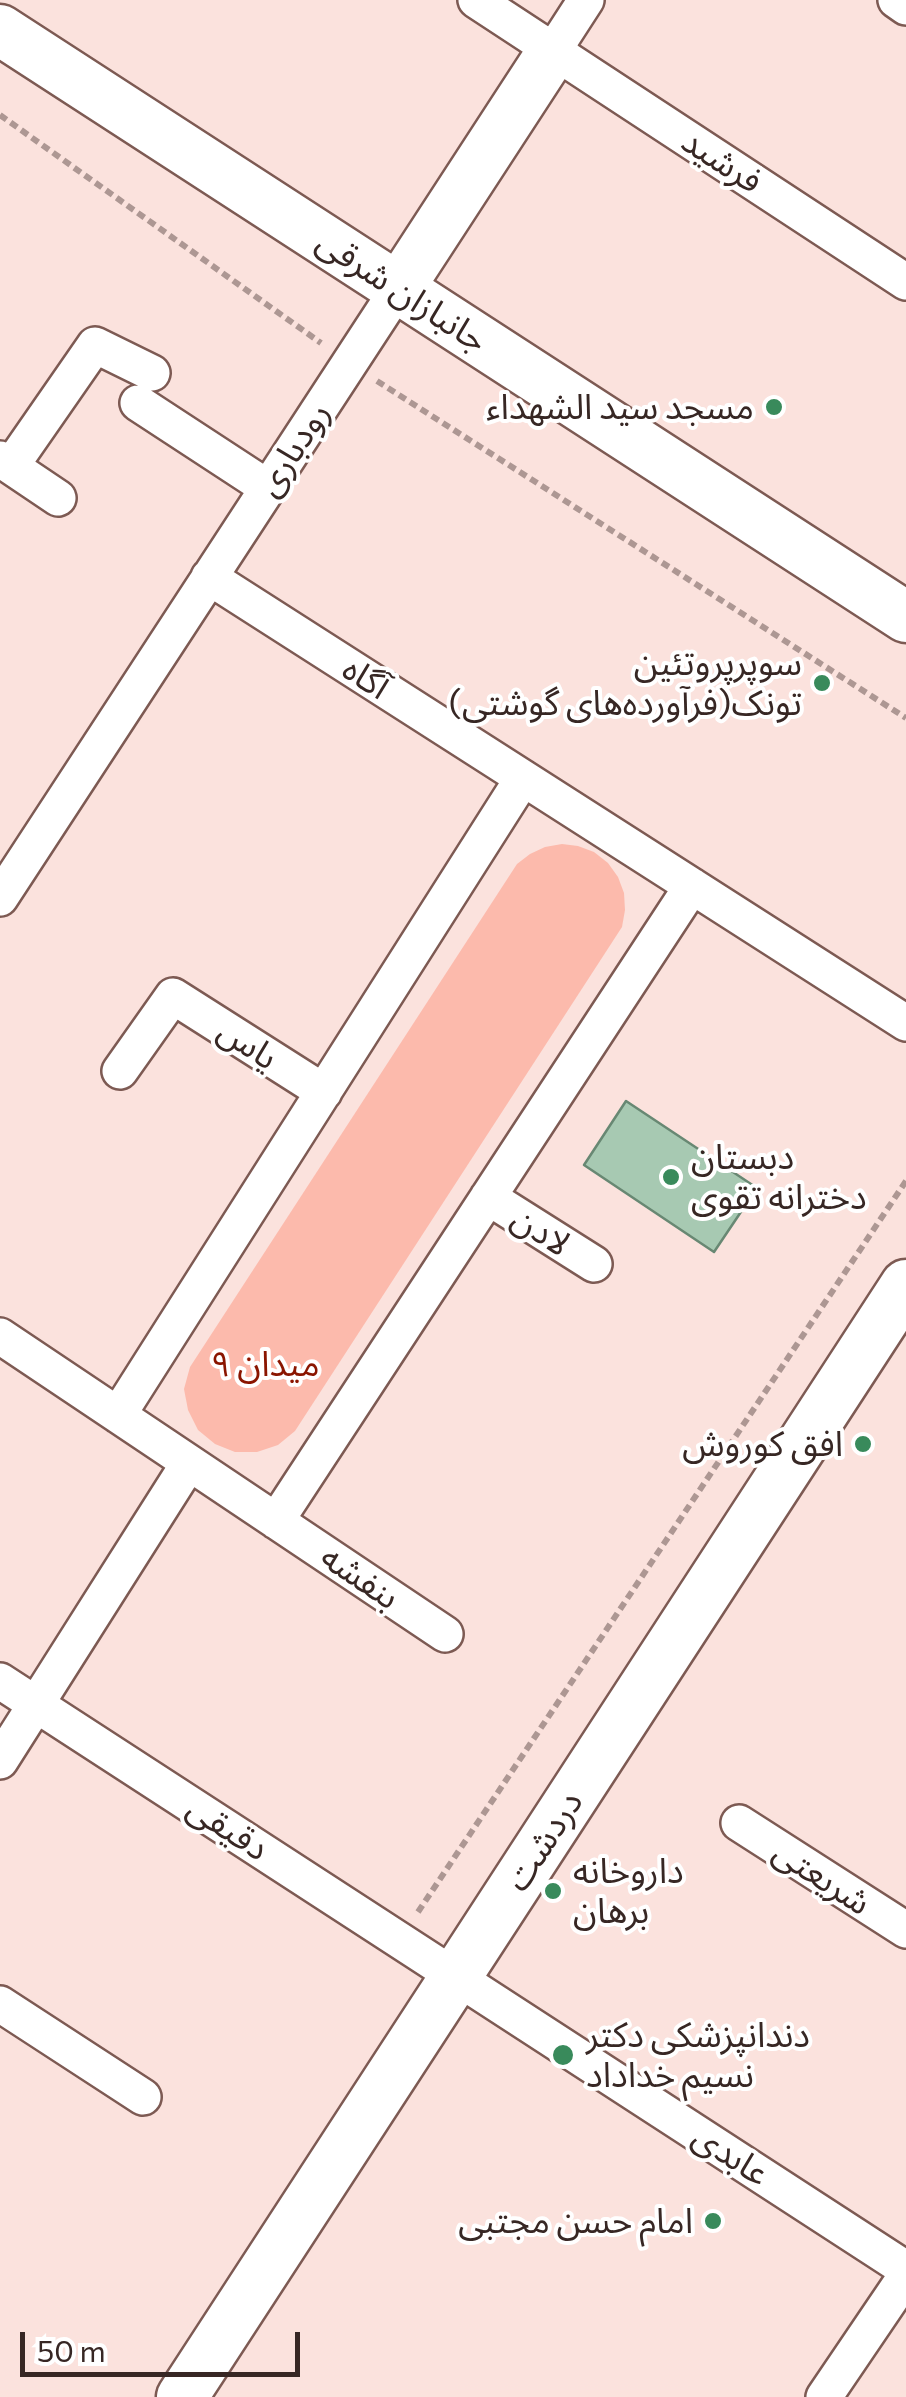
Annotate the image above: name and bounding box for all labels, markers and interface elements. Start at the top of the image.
street label: فرشید [674,120,770,202]
street label: جانبازان شرقی [309,220,495,362]
place label: مسجد سید الشهداء [486,386,754,428]
street label: رودباری [247,394,339,504]
marker: مسجد سید الشهداء [763,396,785,418]
place label: سوپرپروتئین تونک(فرآورده‌های گوشتی) [449,642,802,724]
street label: آگاه [335,648,397,708]
marker: سوپرپروتئین تونک(فرآورده‌های گوشتی) [811,672,833,694]
street label: یاس [210,1009,286,1079]
place label: دبستان دخترانه تقوی [691,1136,867,1218]
marker: دبستان دخترانه تقوی [660,1166,682,1188]
street label: لادن [504,1197,578,1265]
park label: میدان ۹ [210,1343,320,1385]
place label: افق کوروش [682,1423,843,1465]
marker: افق کوروش [852,1433,874,1455]
street label: بنفشه [313,1536,407,1618]
street label: دردشت [496,1783,592,1899]
street label: دقیقی [179,1786,277,1870]
street label: شریعتی [765,1830,879,1924]
place label: داروخانه برهان [573,1850,684,1932]
marker: داروخانه برهان [542,1880,564,1902]
place label: دندانپزشکی دکتر نسیم خداداد [586,2014,810,2096]
marker: دندانپزشکی دکتر نسیم خداداد [550,2042,576,2068]
street label: عابدی [685,2115,777,2195]
place label: امام حسن مجتبی [458,2200,693,2242]
marker: امام حسن مجتبی [702,2210,724,2232]
scale bar [25,2312,305,2374]
text: 50 m [37,2331,106,2368]

